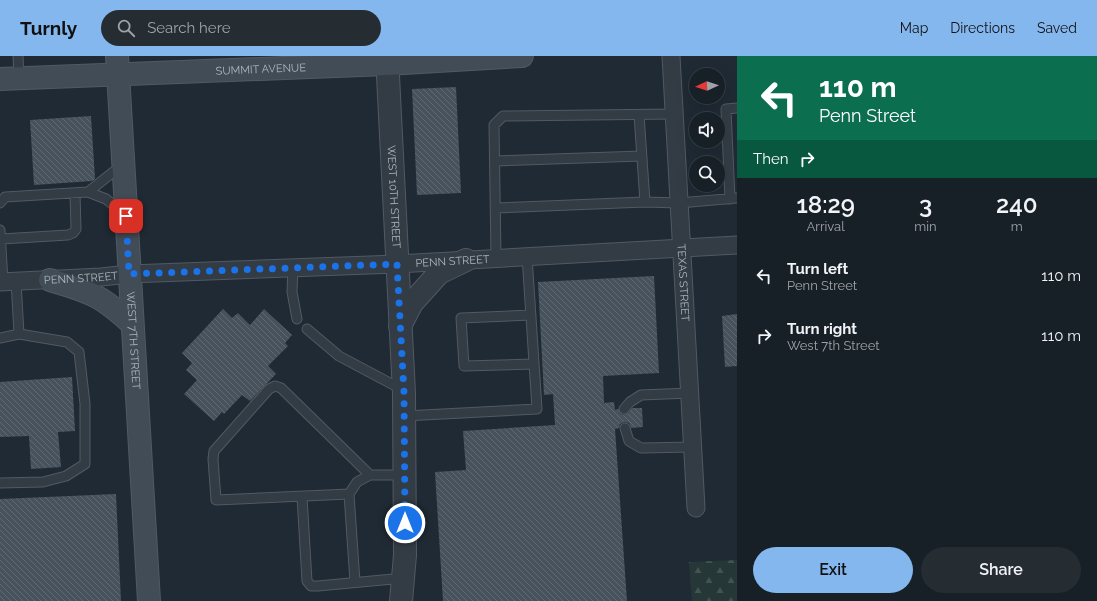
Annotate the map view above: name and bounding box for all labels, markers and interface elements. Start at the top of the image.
search box [101,10,381,46]
text: Turnly [20,17,77,39]
icon: search [115,17,137,39]
text: Search here [147,19,231,37]
text: Map [900,20,928,36]
text: Directions [950,20,1015,36]
text: Saved [1037,20,1077,36]
street label: SUMMIT AVENUE [215,61,307,77]
north arrow [689,68,725,104]
map controls [689,68,725,192]
text: 110 m [819,71,897,104]
icon: left [753,72,805,124]
text: Penn Street [819,105,916,126]
button: sound [689,112,725,148]
street label: WEST 10TH STREET [385,145,403,249]
icon: right [796,148,818,170]
text: Then [753,150,788,168]
button: search [689,156,725,192]
text: 18:29 [796,190,855,219]
text: 3 [919,190,932,219]
text: 240 [996,190,1038,219]
pin [109,199,143,233]
icon: arrive [115,205,137,227]
text: Arrival [807,219,845,234]
text: min [914,219,937,234]
text: m [1011,219,1023,234]
street label: TEXAS STREET [675,243,692,322]
street label: PENN STREET [415,252,490,269]
text: Turn left [787,260,848,278]
icon: left [753,265,775,287]
text: 110 m [1041,267,1081,285]
street label: PENN STREET [44,269,119,286]
text: Penn Street [787,278,857,293]
street label: WEST 7TH STREET [124,291,143,390]
text: Turn right [787,320,857,338]
icon: right [753,325,775,347]
text: 110 m [1041,327,1081,345]
text: West 7th Street [787,338,880,353]
position arrow [384,502,426,544]
button: Exit [753,547,913,593]
button: Share [921,547,1081,593]

